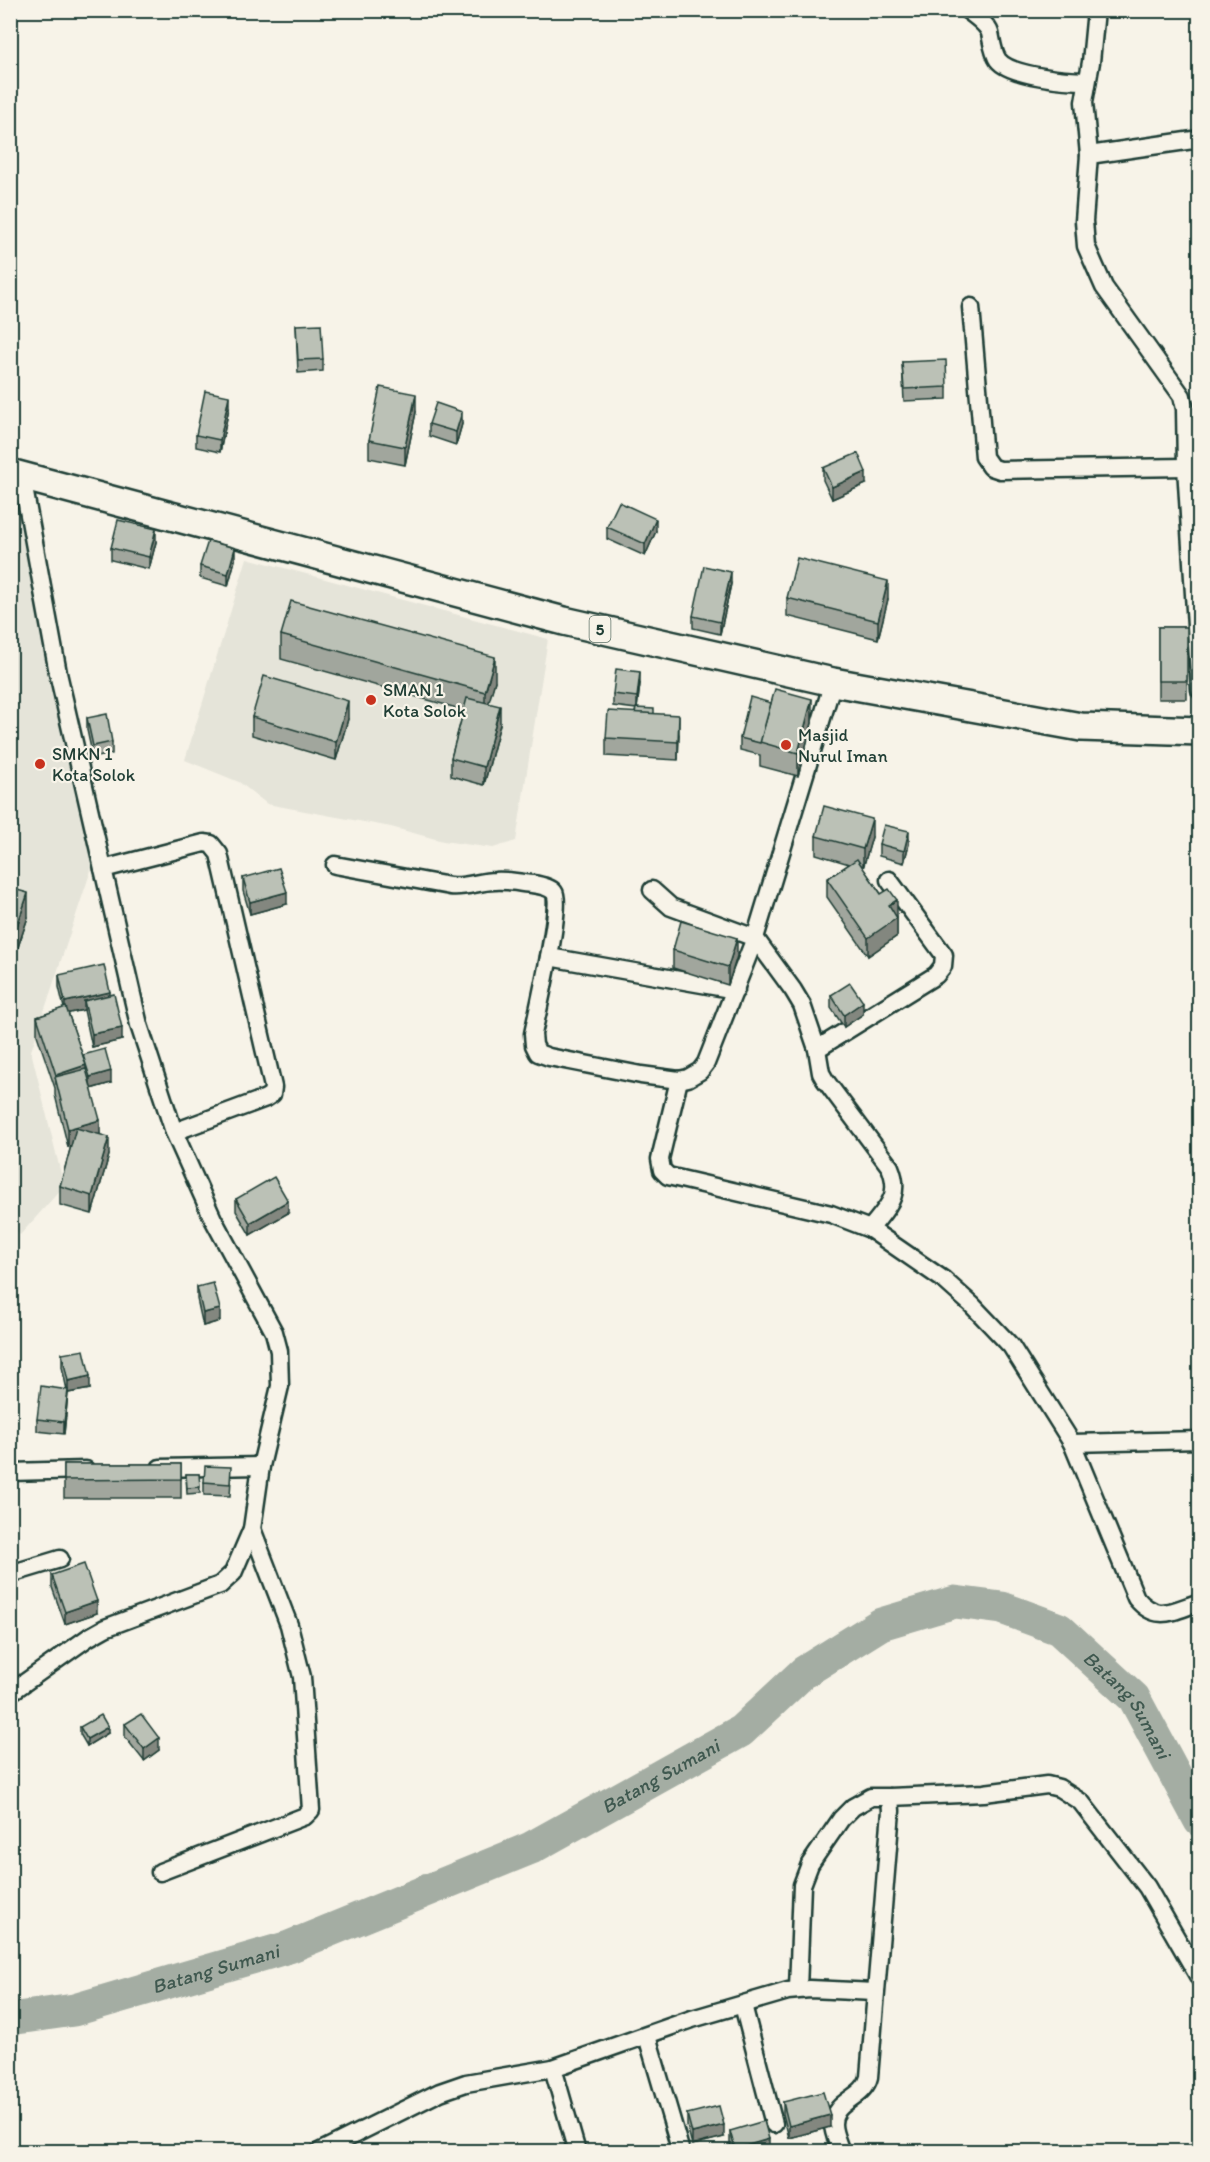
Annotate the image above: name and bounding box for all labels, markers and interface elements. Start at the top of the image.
road number: 5 [590,616,610,642]
place label: SMAN 1 Kota Solok [383,679,467,722]
marker: SMAN 1 Kota Solok [364,693,378,707]
place label: Masjid Nurul Iman [798,724,888,767]
marker: Masjid Nurul Iman [779,738,793,752]
place label: SMKN 1 Kota Solok [52,743,136,786]
marker: SMKN 1 Kota Solok [33,757,47,771]
water label: Batang Sumani [1078,1645,1177,1764]
water label: Batang Sumani [597,1733,725,1819]
water label: Batang Sumani [149,1938,284,1999]

